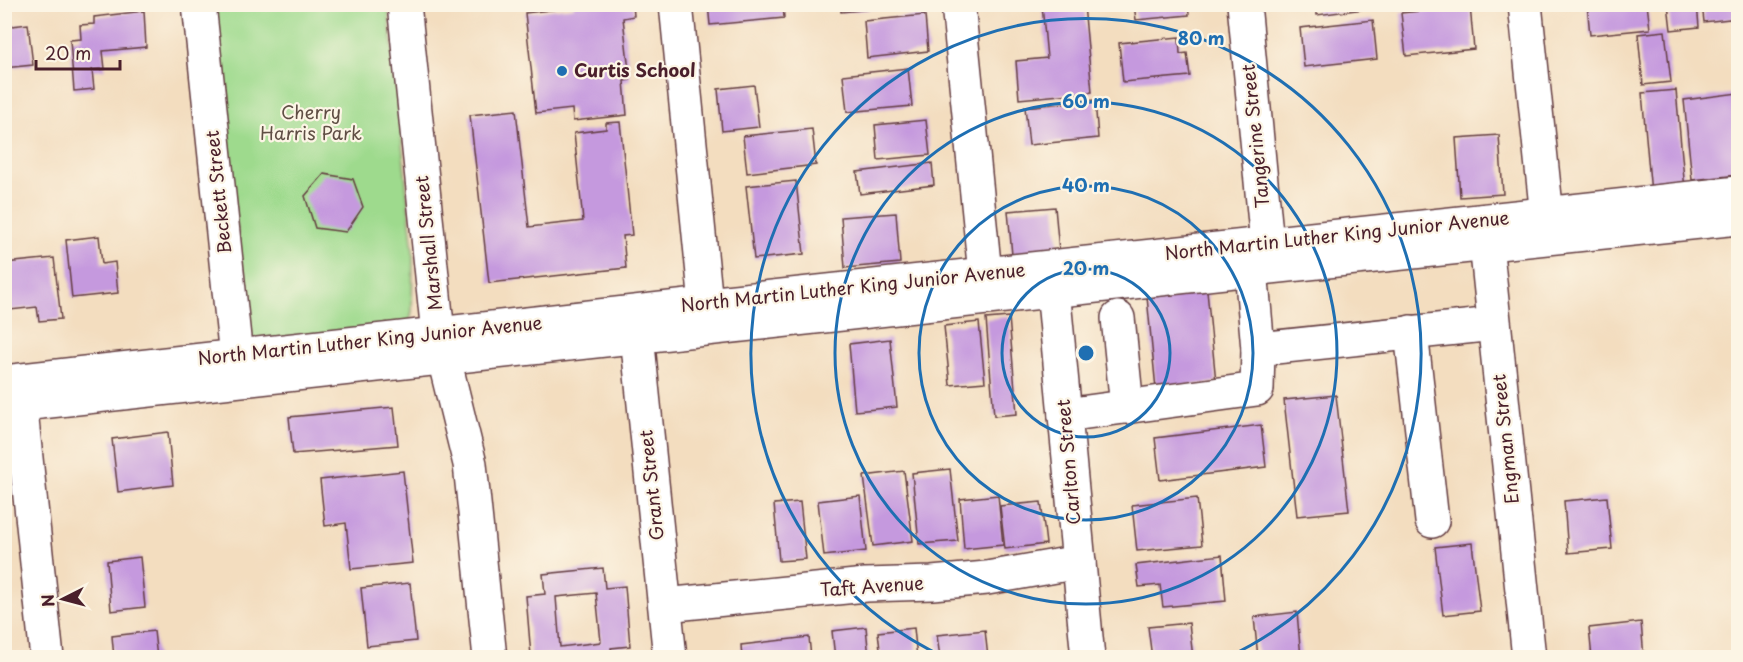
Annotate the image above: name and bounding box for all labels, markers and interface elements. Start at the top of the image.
text: 80 m [1177,24,1225,51]
scale bar [36,33,120,71]
text: 20 m [45,39,91,66]
place label: Curtis School [574,56,695,83]
street label: Tangerine Street [1234,63,1275,209]
marker: Curtis School [555,64,569,78]
text: 60 m [1062,87,1110,114]
park label: Cherry Harris Park [260,98,362,146]
street label: Beckett Street [198,129,237,255]
text: 40 m [1062,171,1110,198]
street label: Marshall Street [407,174,448,312]
street label: North Martin Luther King Junior Avenue [1163,203,1511,266]
text: 20 m [1063,254,1109,281]
street label: North Martin Luther King Junior Avenue [679,255,1027,318]
street label: North Martin Luther King Junior Avenue [196,308,544,371]
centre of rings [1076,343,1096,363]
street label: Engman Street [1484,373,1525,506]
street label: Carlton Street [1049,398,1086,526]
street label: Grant Street [631,428,670,542]
street label: Taft Avenue [819,568,925,603]
north arrow [33,569,93,629]
text: N [34,593,60,608]

